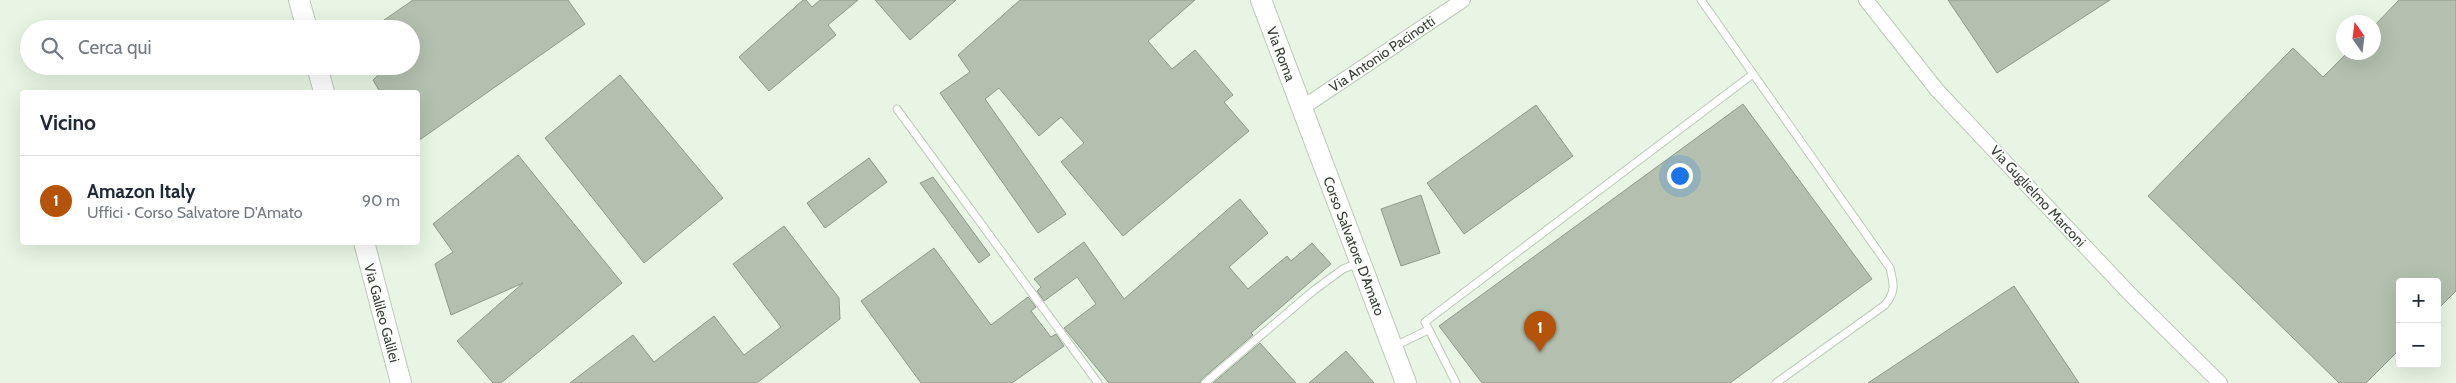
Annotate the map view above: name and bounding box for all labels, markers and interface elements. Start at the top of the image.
street label: Via Antonio Pacinotti [1326,12,1438,96]
north arrow [2336,15,2381,60]
search box [20,20,420,75]
street label: Via Roma [1262,24,1300,84]
icon: search [38,34,66,62]
text: Cerca qui [78,36,152,59]
text: Vicino [40,110,96,135]
street label: Via Guglielmo Marconi [1986,141,2090,251]
your location [1667,163,1693,189]
street label: Corso Salvatore D'Amato [1319,174,1389,318]
text: Amazon Italy [87,180,196,203]
text: 1 [53,191,59,210]
text: 90 m [362,191,400,210]
text: Uffici · Corso Salvatore D'Amato [87,203,303,222]
street label: Via Galileo Galilei [360,262,404,364]
map controls [2396,278,2441,368]
button: + [2396,278,2441,323]
pin: 1 [1524,311,1556,352]
button: − [2396,323,2441,368]

